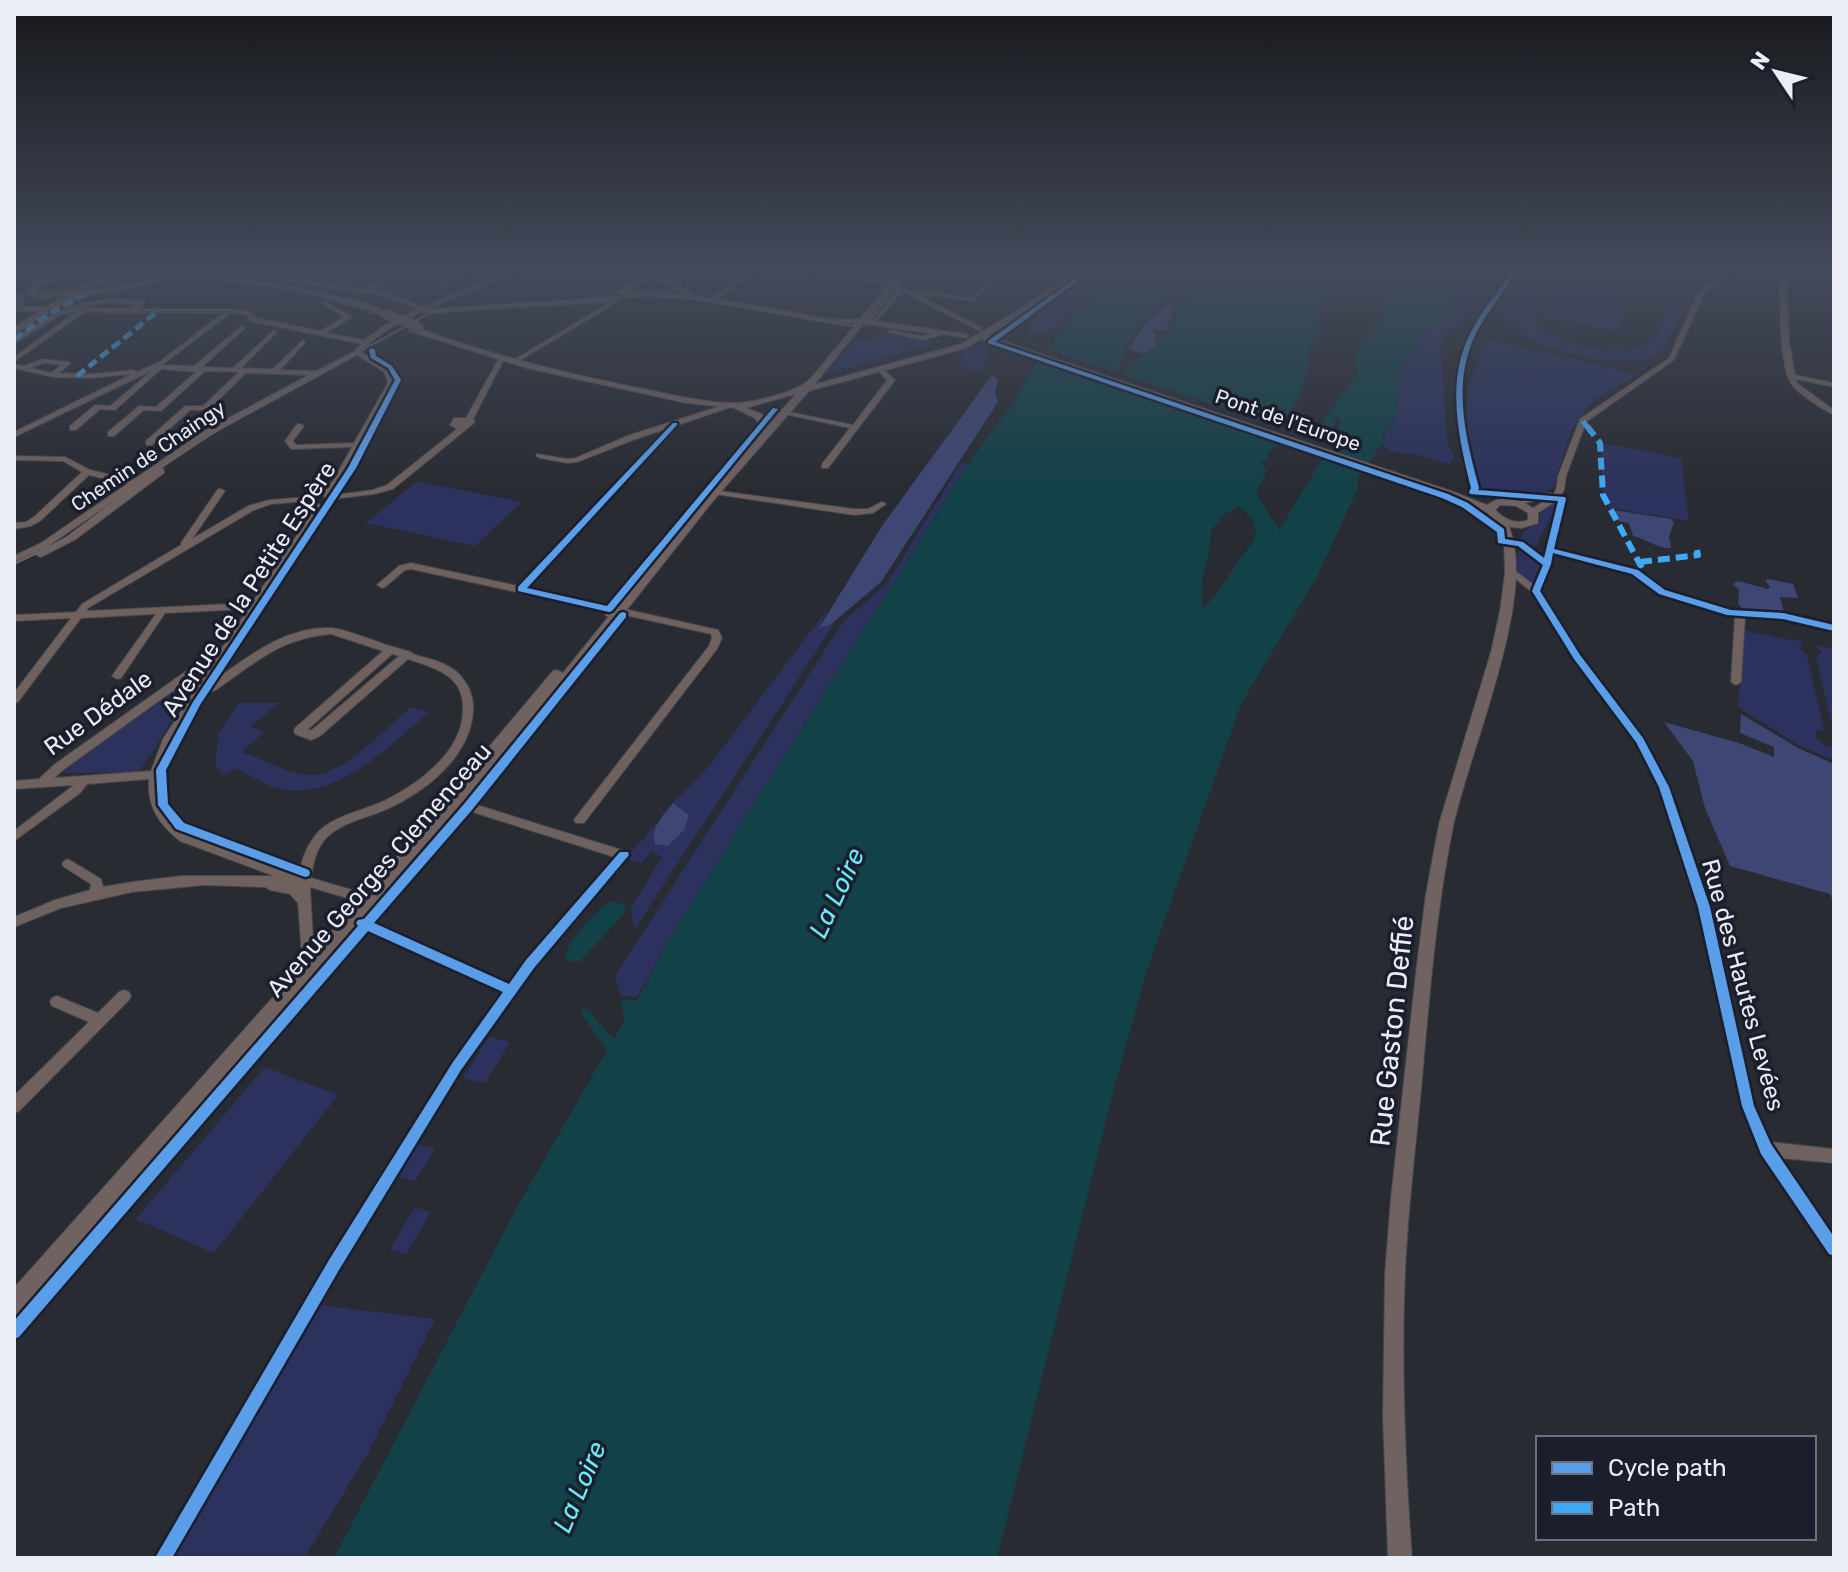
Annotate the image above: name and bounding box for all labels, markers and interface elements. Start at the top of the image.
north arrow [1736,32,1816,112]
text: N [1744,47,1776,75]
street label: Pont de l'Europe [1212,384,1364,456]
street label: Chemin de Chaingy [66,395,230,517]
street label: Avenue de la Petite Espère [156,456,342,722]
street label: Rue Dédale [39,665,157,761]
street label: Avenue Georges Clemenceau [261,737,497,1003]
water label: La Loire [803,843,871,943]
street label: Rue des Hautes Levées [1696,856,1790,1114]
street label: Rue Gaston Deffié [1363,914,1421,1148]
water label: La Loire [547,1436,613,1537]
legend [1536,1436,1816,1540]
text: Cycle path [1608,1454,1727,1482]
text: Path [1608,1494,1660,1522]

